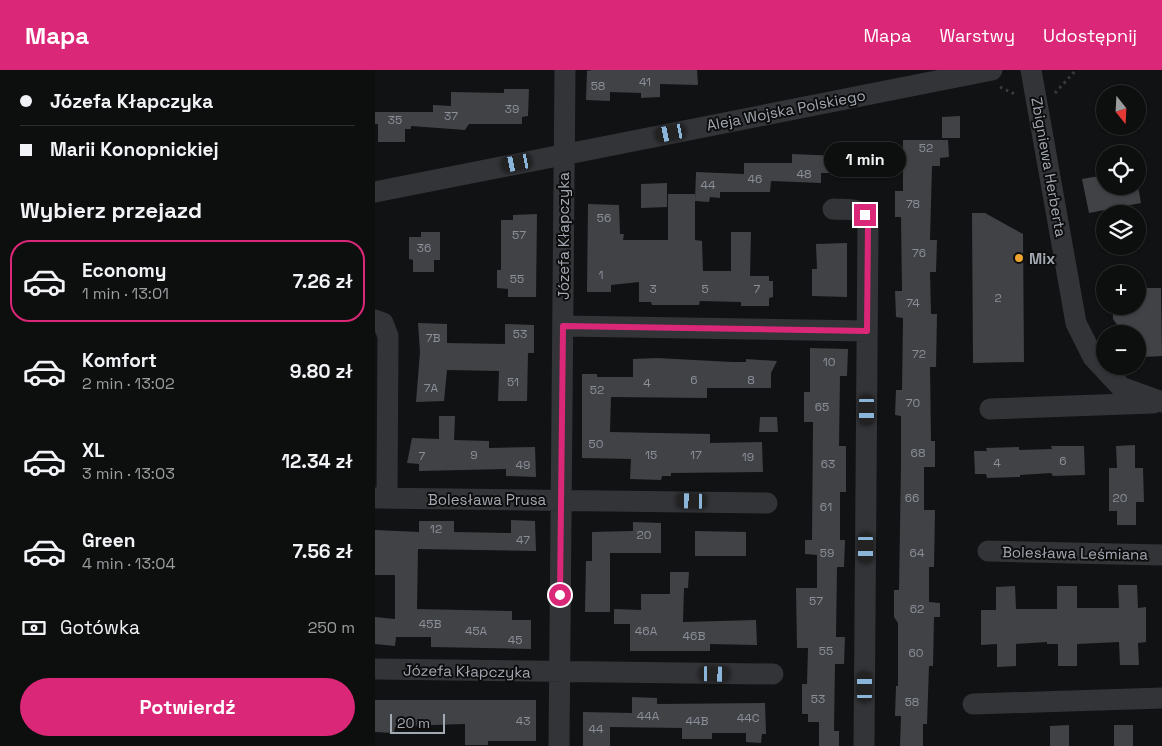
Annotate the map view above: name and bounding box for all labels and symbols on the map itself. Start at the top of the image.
house number: 41 [639,74,651,90]
house number: 58 [591,78,605,94]
street label: Aleja Wojska Polskiego [705,85,867,135]
north arrow [1096,85,1146,135]
street label: Zbigniewa Herberta [1027,96,1071,239]
house number: 39 [505,101,519,117]
house number: 37 [444,108,458,124]
house number: 35 [388,112,402,128]
car [654,123,687,143]
house number: 52 [919,140,933,156]
callout: 1 min [824,142,906,178]
car [500,153,533,173]
house number: 48 [797,166,811,182]
house number: 46 [748,171,762,187]
street label: Józefa Kłapczyka [554,172,573,300]
house number: 44 [700,177,716,193]
house number: 78 [906,196,920,212]
route end [854,204,876,226]
house number: 56 [597,210,611,226]
house number: 57 [512,227,526,243]
house number: 36 [417,240,431,256]
house number: 76 [912,245,926,261]
place label: Mix [1029,249,1055,268]
marker: Mix [1013,252,1025,264]
house number: 1 [598,267,604,283]
house number: 55 [510,271,524,287]
house number: 3 [649,281,657,297]
house number: 5 [701,281,709,297]
house number: 7 [754,281,761,297]
house number: 2 [994,290,1002,306]
house number: 74 [906,295,920,311]
house number: 53 [513,326,527,342]
house number: 7B [426,330,440,346]
house number: 72 [912,346,926,362]
house number: 10 [823,354,835,370]
house number: 6 [690,372,698,388]
house number: 8 [747,372,755,388]
house number: 51 [507,374,519,390]
house number: 4 [643,375,651,391]
house number: 7A [424,380,439,396]
house number: 52 [590,382,604,398]
car [859,395,874,425]
house number: 70 [906,395,920,411]
house number: 65 [815,399,829,415]
house number: 50 [589,436,603,452]
house number: 68 [911,445,925,461]
house number: 9 [470,447,478,463]
house number: 15 [645,447,657,463]
house number: 17 [690,447,702,463]
house number: 7 [419,448,426,464]
house number: 19 [742,449,754,465]
house number: 6 [1059,453,1067,469]
house number: 4 [993,455,1001,471]
house number: 63 [821,456,835,472]
house number: 49 [516,457,530,473]
street label: Bolesława Prusa [428,490,547,509]
house number: 66 [905,490,919,506]
house number: 20 [1113,490,1127,506]
car [676,493,707,509]
house number: 61 [820,499,832,515]
house number: 12 [430,521,442,537]
house number: 20 [637,527,651,543]
house number: 47 [516,532,530,548]
car [858,533,873,563]
street label: Bolesława Leśmiana [1002,542,1149,564]
house number: 59 [820,545,834,561]
house number: 64 [910,545,925,561]
route start [549,584,571,606]
house number: 57 [809,593,823,609]
house number: 62 [910,601,924,617]
house number: 45B [419,616,441,632]
house number: 45A [465,623,488,639]
house number: 46A [635,623,658,639]
house number: 46B [683,628,705,644]
house number: 45 [508,632,522,648]
house number: 55 [819,643,833,659]
house number: 60 [908,645,924,661]
street label: Józefa Kłapczyka [403,660,531,682]
car [699,666,730,682]
car [857,672,872,702]
house number: 53 [811,691,825,707]
house number: 58 [905,694,919,710]
house number: 44A [637,708,660,724]
house number: 44C [737,710,760,726]
scale bar [390,711,445,734]
house number: 43 [516,713,530,729]
house number: 44B [686,713,709,729]
house number: 44 [588,721,604,737]

